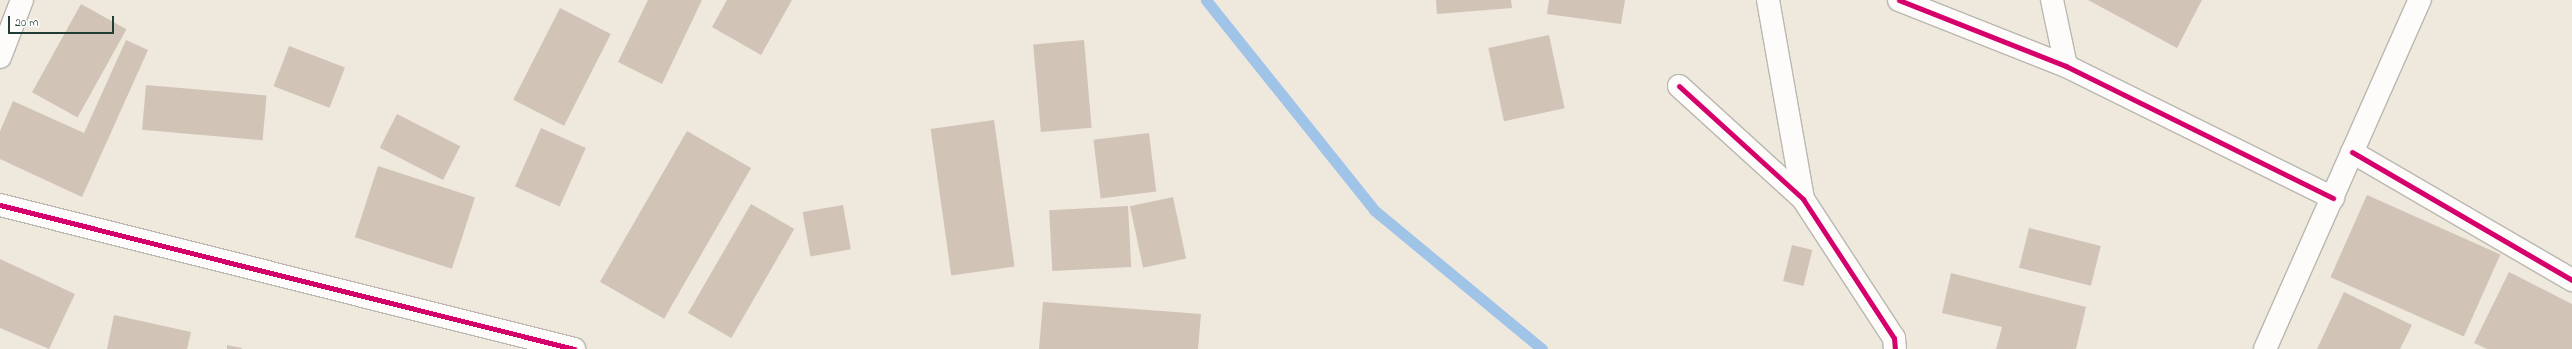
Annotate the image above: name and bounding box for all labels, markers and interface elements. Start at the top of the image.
scale bar [10,8,116,34]
text: 20 m [15,14,38,32]

